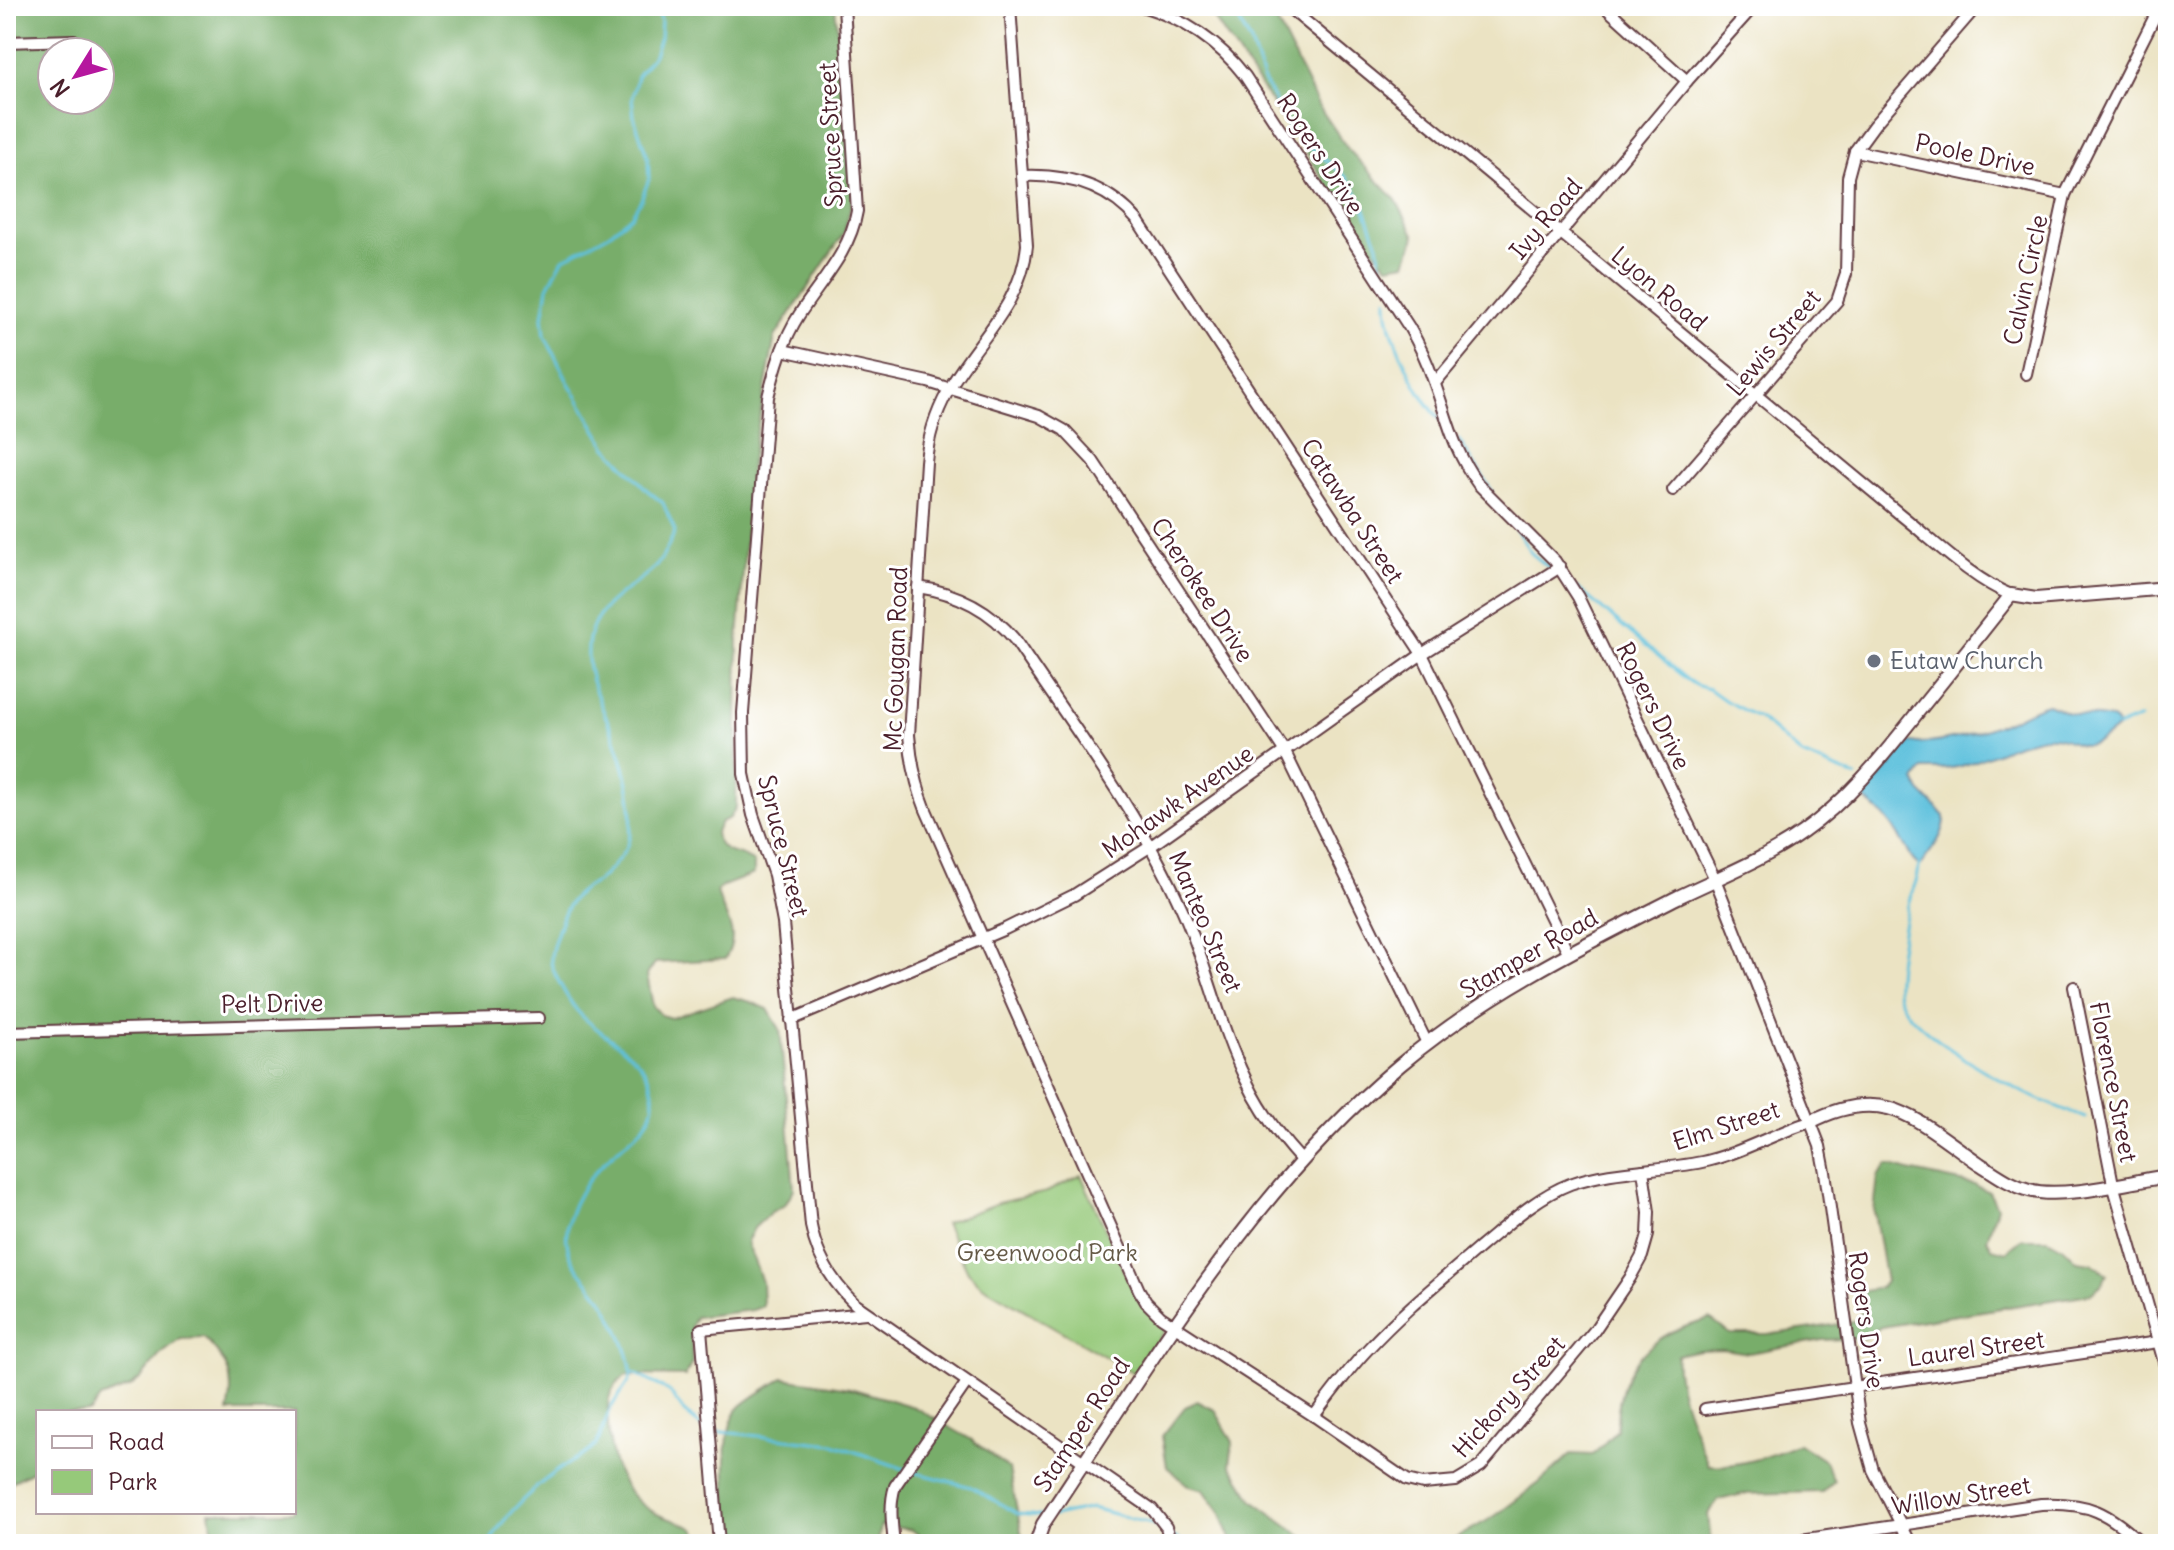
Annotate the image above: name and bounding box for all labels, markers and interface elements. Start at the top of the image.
north arrow [36,36,116,116]
street label: Spruce Street [811,62,849,208]
text: N [44,74,76,103]
street label: Rogers Drive [1271,87,1371,220]
street label: Poole Drive [1913,127,2038,181]
street label: Ivy Road [1503,172,1588,265]
street label: Calvin Circle [1997,212,2053,348]
street label: Lyon Road [1606,240,1714,337]
street label: Lewis Street [1720,283,1827,402]
street label: Catawba Street [1295,432,1411,589]
street label: Cherokee Drive [1145,512,1261,667]
street label: Mc Gougan Road [877,566,913,752]
street label: Rogers Drive [1610,637,1698,774]
place label: Eutaw Church [1890,645,2043,675]
marker: Eutaw Church [1865,652,1883,670]
street label: Mohawk Avenue [1096,738,1259,864]
street label: Spruce Street [752,772,816,920]
street label: Manteo Street [1163,846,1249,997]
street label: Stamper Road [1454,902,1603,1005]
street label: Pelt Drive [221,987,323,1019]
street label: Florence Street [2084,999,2144,1165]
street label: Elm Street [1669,1094,1783,1156]
park label: Greenwood Park [956,1237,1138,1267]
street label: Rogers Drive [1843,1249,1891,1390]
street label: Laurel Street [1906,1324,2046,1372]
street label: Hickory Street [1446,1329,1571,1463]
street label: Stamper Road [1027,1352,1136,1497]
legend [36,1410,296,1514]
text: Road [108,1426,164,1456]
text: Park [108,1466,158,1496]
street label: Willow Street [1889,1469,2032,1521]

